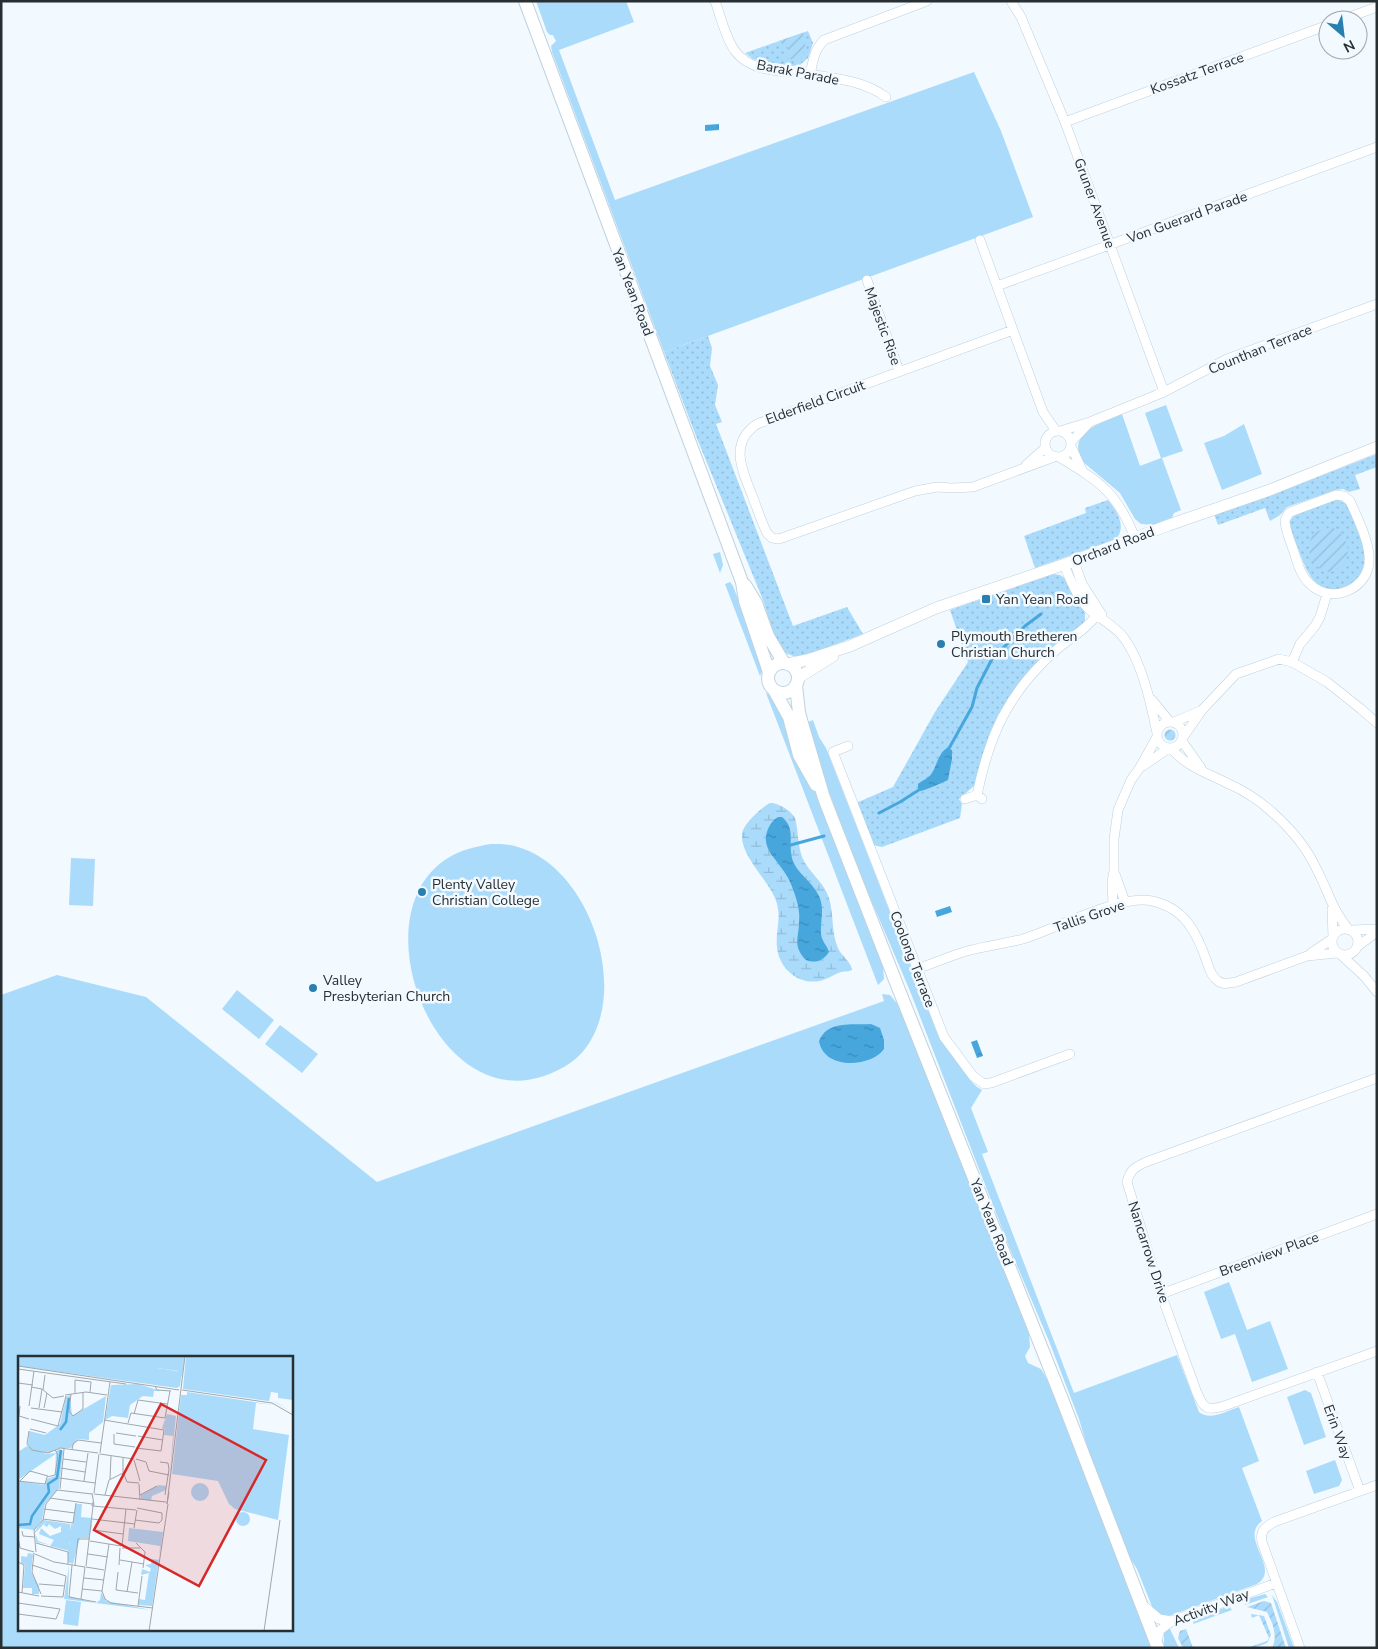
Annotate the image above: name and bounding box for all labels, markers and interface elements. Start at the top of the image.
north arrow [1318,10,1368,60]
text: N [1340,35,1358,57]
street label: Kossatz Terrace [1148,48,1247,99]
street label: Barak Parade [755,55,841,90]
street label: Gruner Avenue [1069,155,1120,251]
street label: Von Guerard Parade [1124,187,1250,248]
street label: Yan Yean Road [607,245,658,339]
street label: Majestic Rise [860,284,905,368]
street label: Counthan Terrace [1205,320,1315,379]
street label: Elderfield Circuit [763,376,868,429]
street label: Orchard Road [1069,522,1157,571]
place label: Yan Yean Road [995,590,1088,609]
marker: Yan Yean Road [980,593,992,605]
place label: Plymouth Bretheren Christian Church [951,627,1078,662]
marker: Plymouth Bretheren Christian Church [935,638,947,650]
place label: Plenty Valley Christian College [432,875,539,910]
marker: Plenty Valley Christian College [416,886,428,898]
street label: Tallis Grove [1051,895,1127,937]
street label: Coolong Terrace [885,908,940,1010]
place label: Valley Presbyterian Church [322,971,450,1006]
marker: Valley Presbyterian Church [307,982,319,994]
street label: Yan Yean Road [965,1175,1018,1269]
street label: Nancarrow Drive [1123,1199,1174,1305]
street label: Breenview Place [1217,1228,1322,1281]
inset map [18,1356,292,1632]
street label: Erin Way [1319,1402,1356,1463]
street label: Activity Way [1170,1584,1253,1631]

